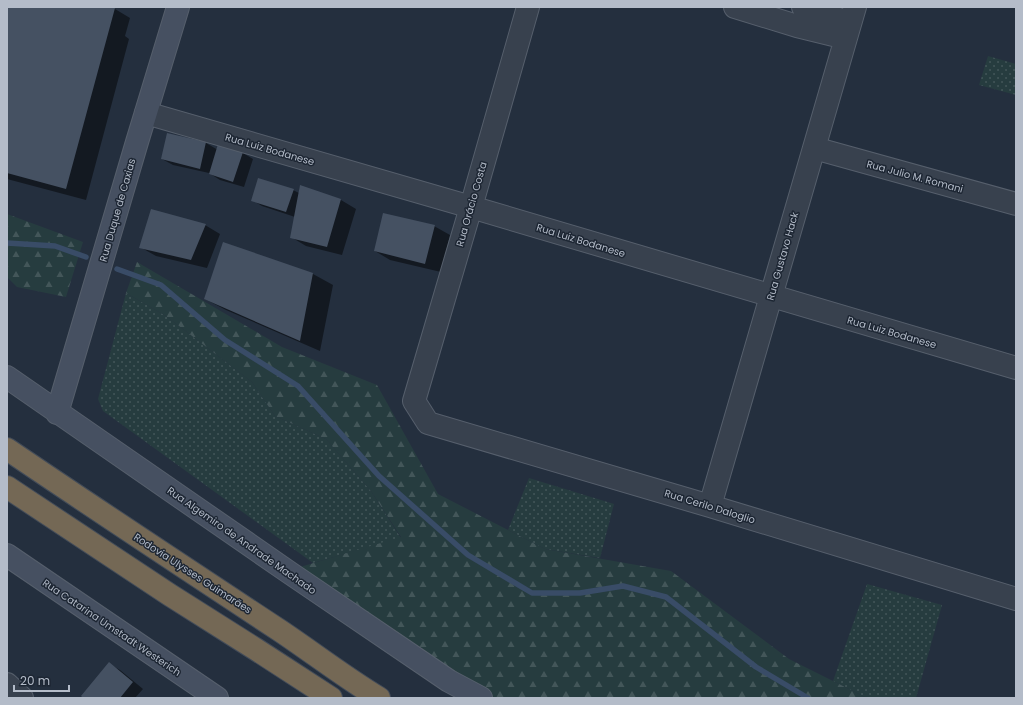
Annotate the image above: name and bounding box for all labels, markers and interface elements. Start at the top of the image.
street label: Rua Luiz Bodanese [223,130,316,169]
street label: Rua Julio M. Romani [865,156,965,197]
street label: Rua Duque de Caxias [96,157,139,264]
street label: Rua Orácio Costa [452,160,491,248]
street label: Rua Gustavo Hack [763,209,803,302]
street label: Rua Luiz Bodanese [534,220,627,261]
street label: Rua Luiz Bodanese [845,313,938,352]
street label: Rua Algemiro de Andrade Machado [164,483,319,598]
street label: Rua Cerilo Daloglio [663,486,757,527]
street label: Rodovia Ulysses Guimarães [131,530,255,617]
street label: Rua Catarina Umstadt Westerich [39,575,184,680]
scale bar [14,667,69,693]
text: 20 m [20,672,50,689]

